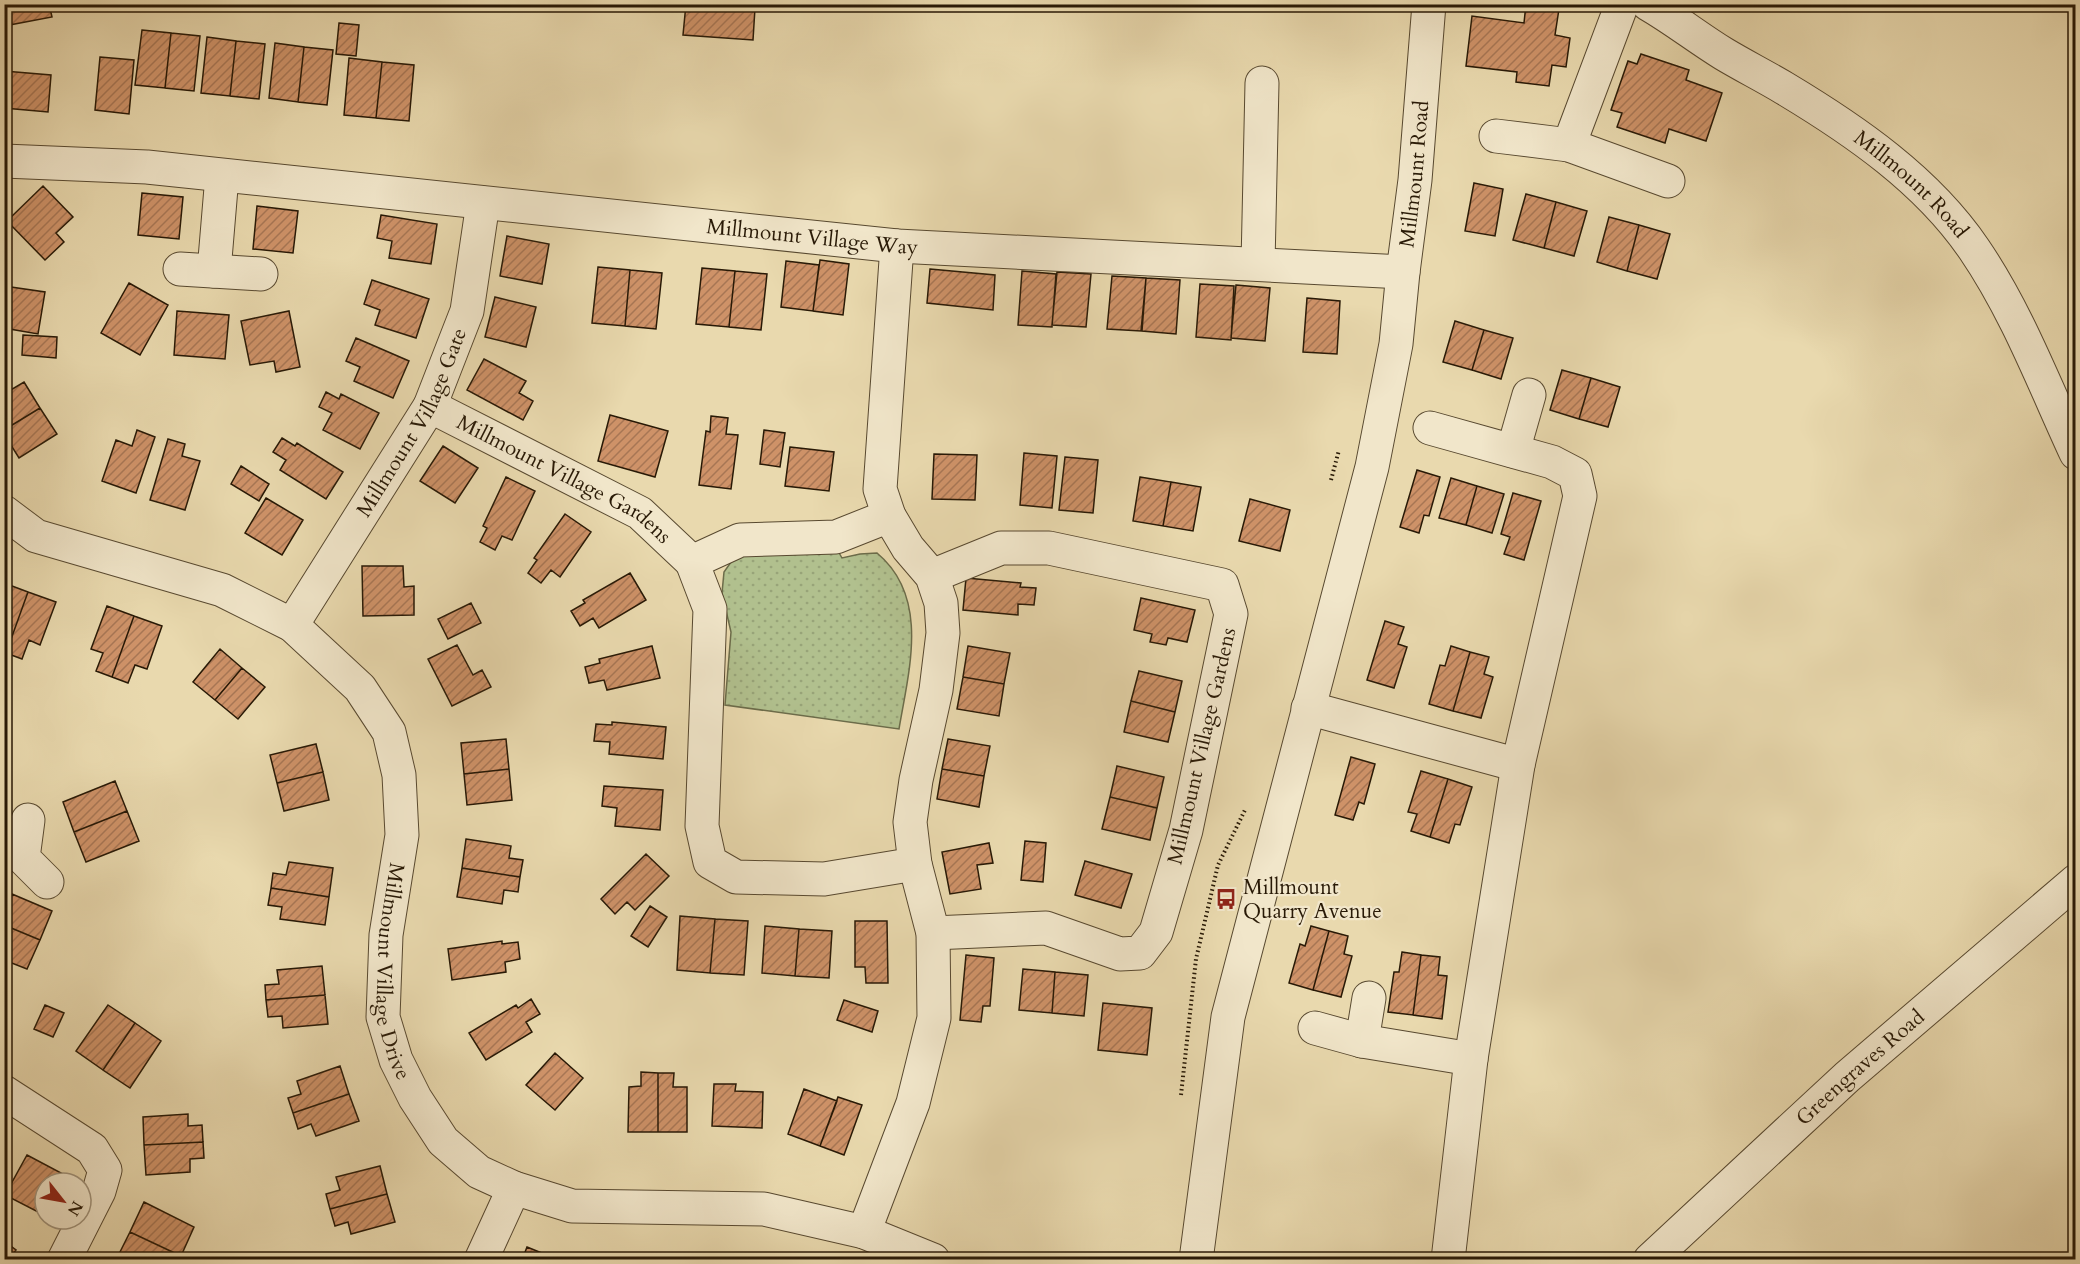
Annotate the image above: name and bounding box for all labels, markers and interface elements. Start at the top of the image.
street label: Millmount Road [1392,99,1436,249]
street label: Millmount Road [1848,123,1975,244]
street label: Millmount Village Way [705,212,919,262]
street label: Millmount Village Gate [349,324,474,522]
street label: Millmount Village Gardens [452,408,678,550]
street label: Millmount Village Gardens [1161,625,1243,867]
street label: Millmount Village Drive [369,861,418,1085]
place label: Millmount Quarry Avenue [1243,873,1382,926]
bus stop icon: Millmount Quarry Avenue [1214,887,1238,911]
street label: Greengraves Road [1789,1003,1931,1132]
north arrow [33,1171,93,1231]
text: N [62,1197,88,1220]

